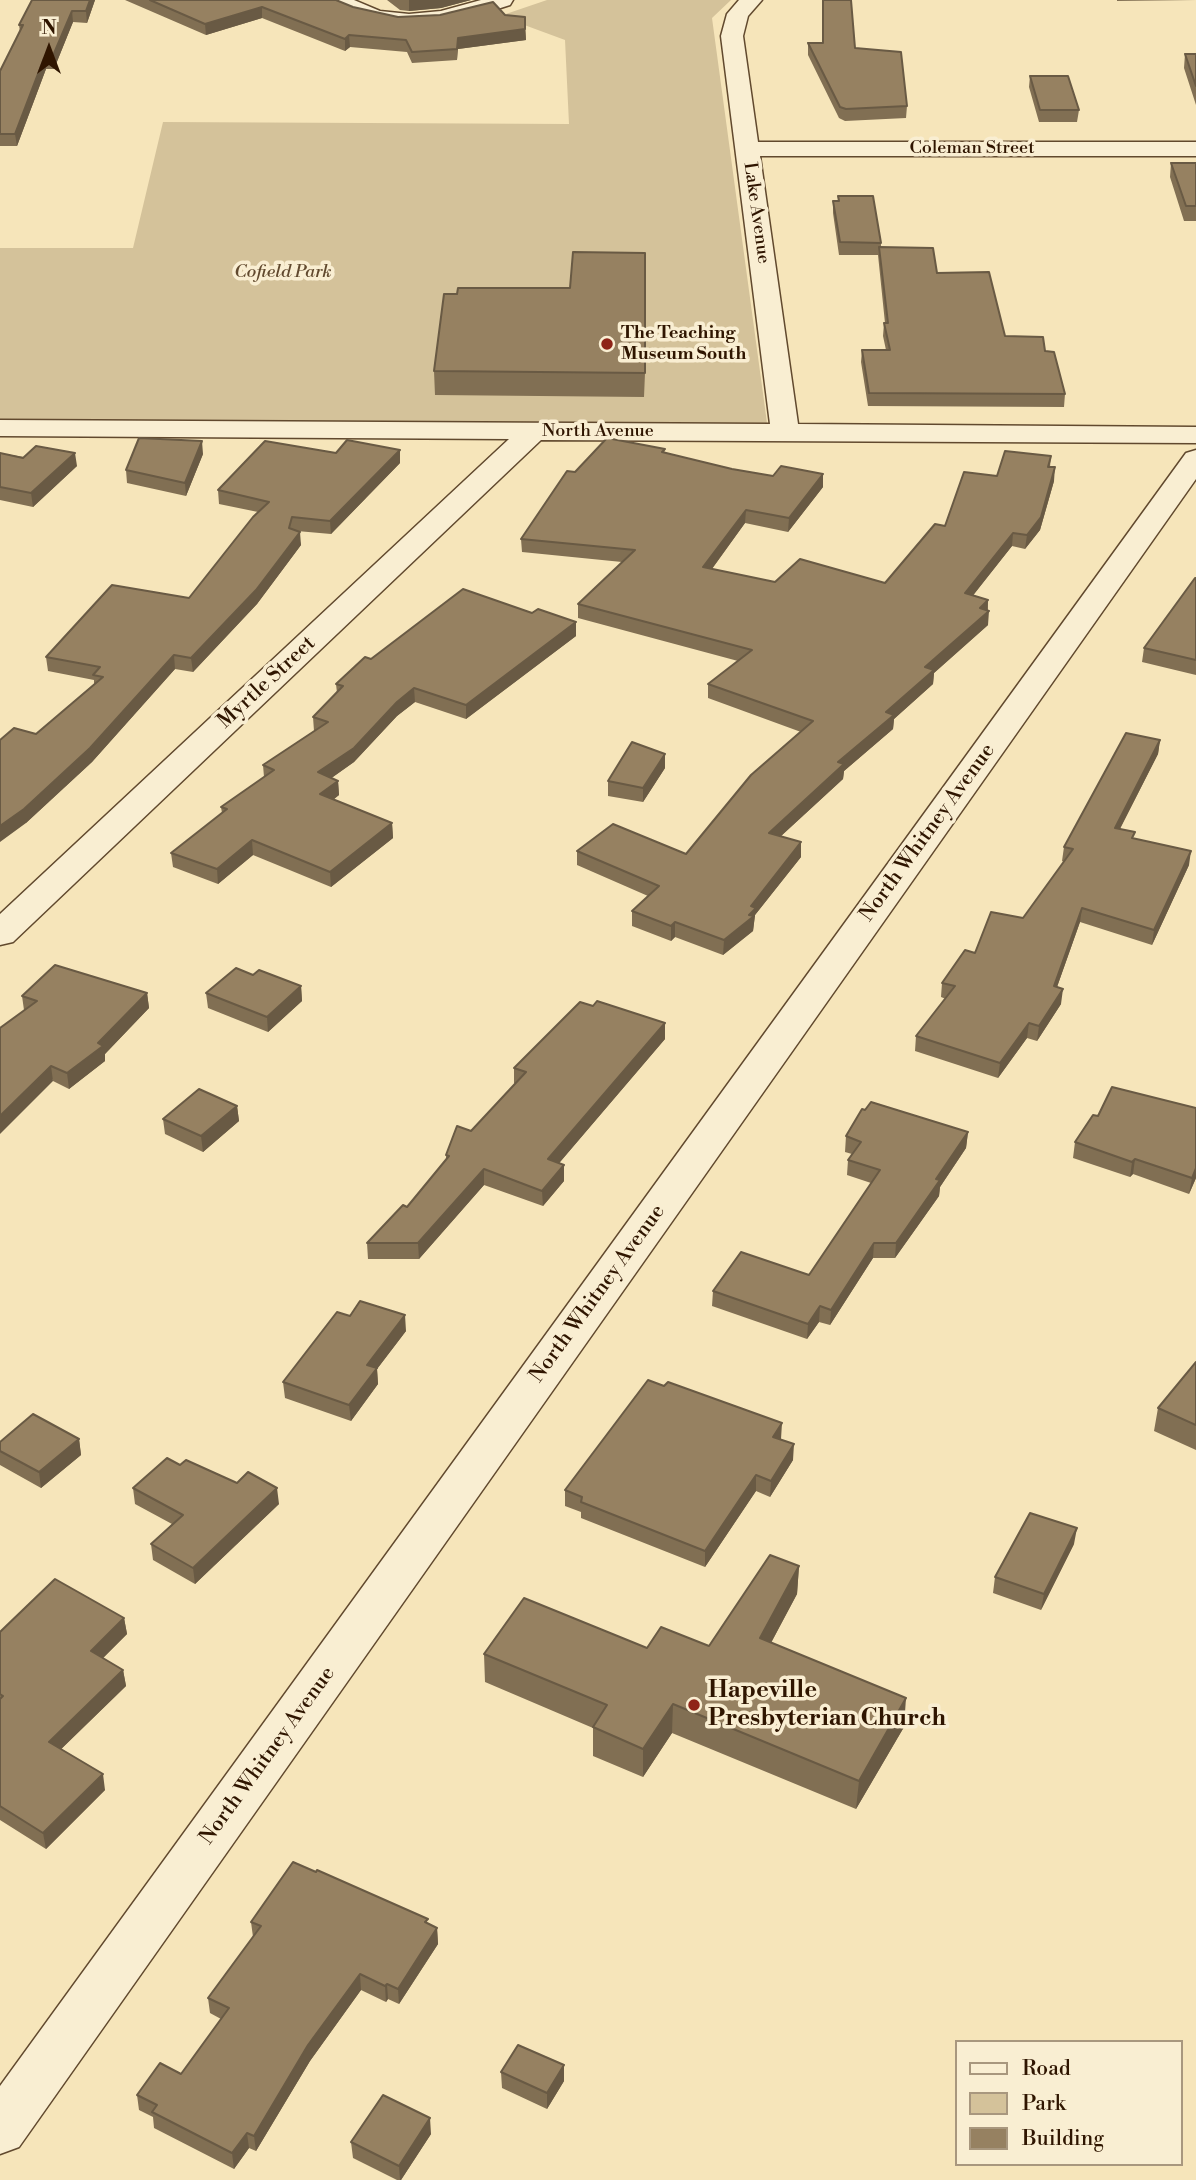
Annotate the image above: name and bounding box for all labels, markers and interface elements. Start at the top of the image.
north arrow [14,14,84,84]
text: N [41,16,57,40]
street label: Coleman Street [909,138,1035,160]
street label: Lake Avenue [738,161,774,265]
park label: Cofield Park [234,262,332,284]
place label: The Teaching Museum South [621,323,746,366]
marker: The Teaching Museum South [599,336,615,352]
street label: North Avenue [542,421,654,443]
street label: Myrtle Street [213,631,321,735]
street label: North Whitney Avenue [855,739,1001,927]
street label: North Whitney Avenue [525,1200,671,1388]
street label: North Whitney Avenue [195,1662,341,1850]
place label: Hapeville Presbyterian Church [708,1677,946,1733]
marker: Hapeville Presbyterian Church [686,1697,702,1713]
legend [954,2040,1182,2166]
text: Road [1022,2056,1071,2082]
text: Park [1022,2091,1066,2117]
text: Building [1022,2126,1104,2152]

